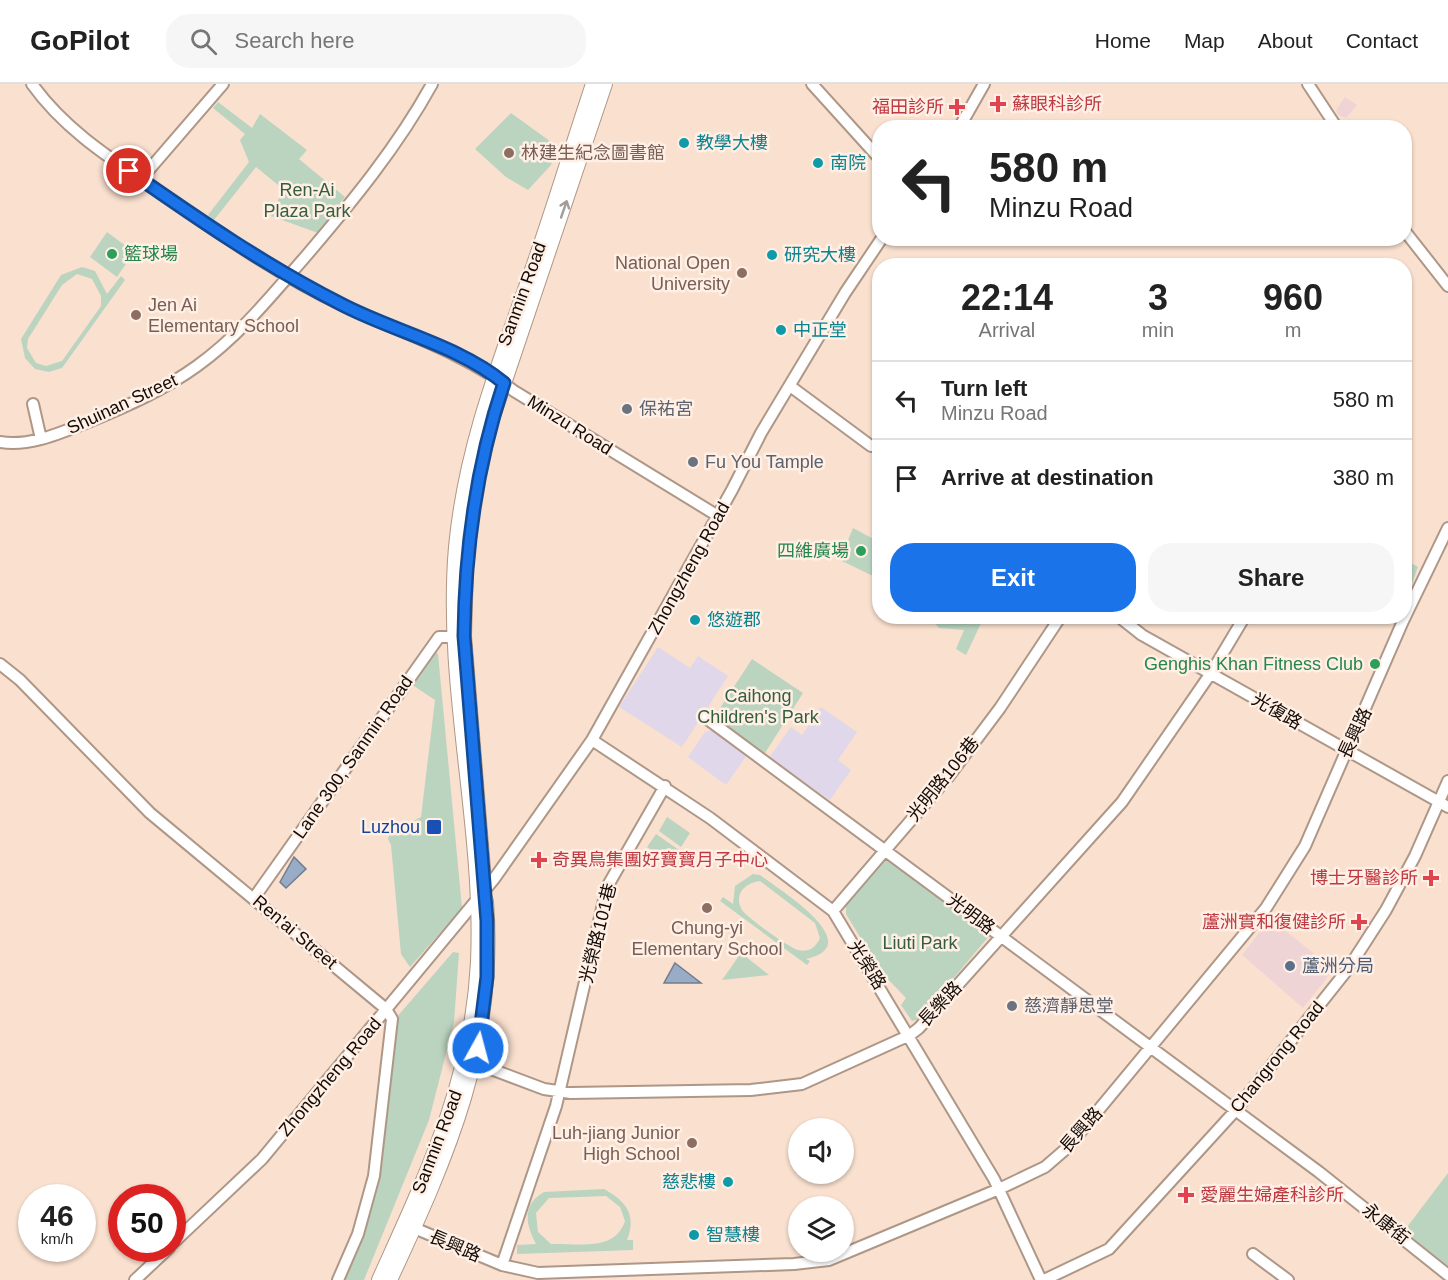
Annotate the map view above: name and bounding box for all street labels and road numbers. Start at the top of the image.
street label: Sanmin Road [494,239,550,349]
street label: Shuinan Street [64,370,180,438]
street label: Minzu Road [524,391,616,459]
street label: Zhongzheng Road [644,498,734,638]
street label: Lane 300, Sanmin Road [289,672,417,842]
street label: 光復路 [1249,689,1305,733]
street label: 長興路 [1335,704,1375,762]
street label: 光明路106巷 [903,733,983,825]
street label: 光榮路101巷 [576,881,620,985]
street label: 光明路 [943,890,999,938]
street label: Ren'ai Street [249,891,341,973]
street label: 光榮路 [844,937,890,993]
street label: 長樂路 [914,977,966,1031]
street label: Changrong Road [1226,997,1328,1117]
street label: Zhongzheng Road [275,1014,385,1140]
street label: Sanmin Road [408,1087,466,1197]
street label: 長興路 [1056,1103,1106,1157]
street label: 永康街 [1359,1199,1413,1249]
street label: 長興路 [426,1226,484,1266]

